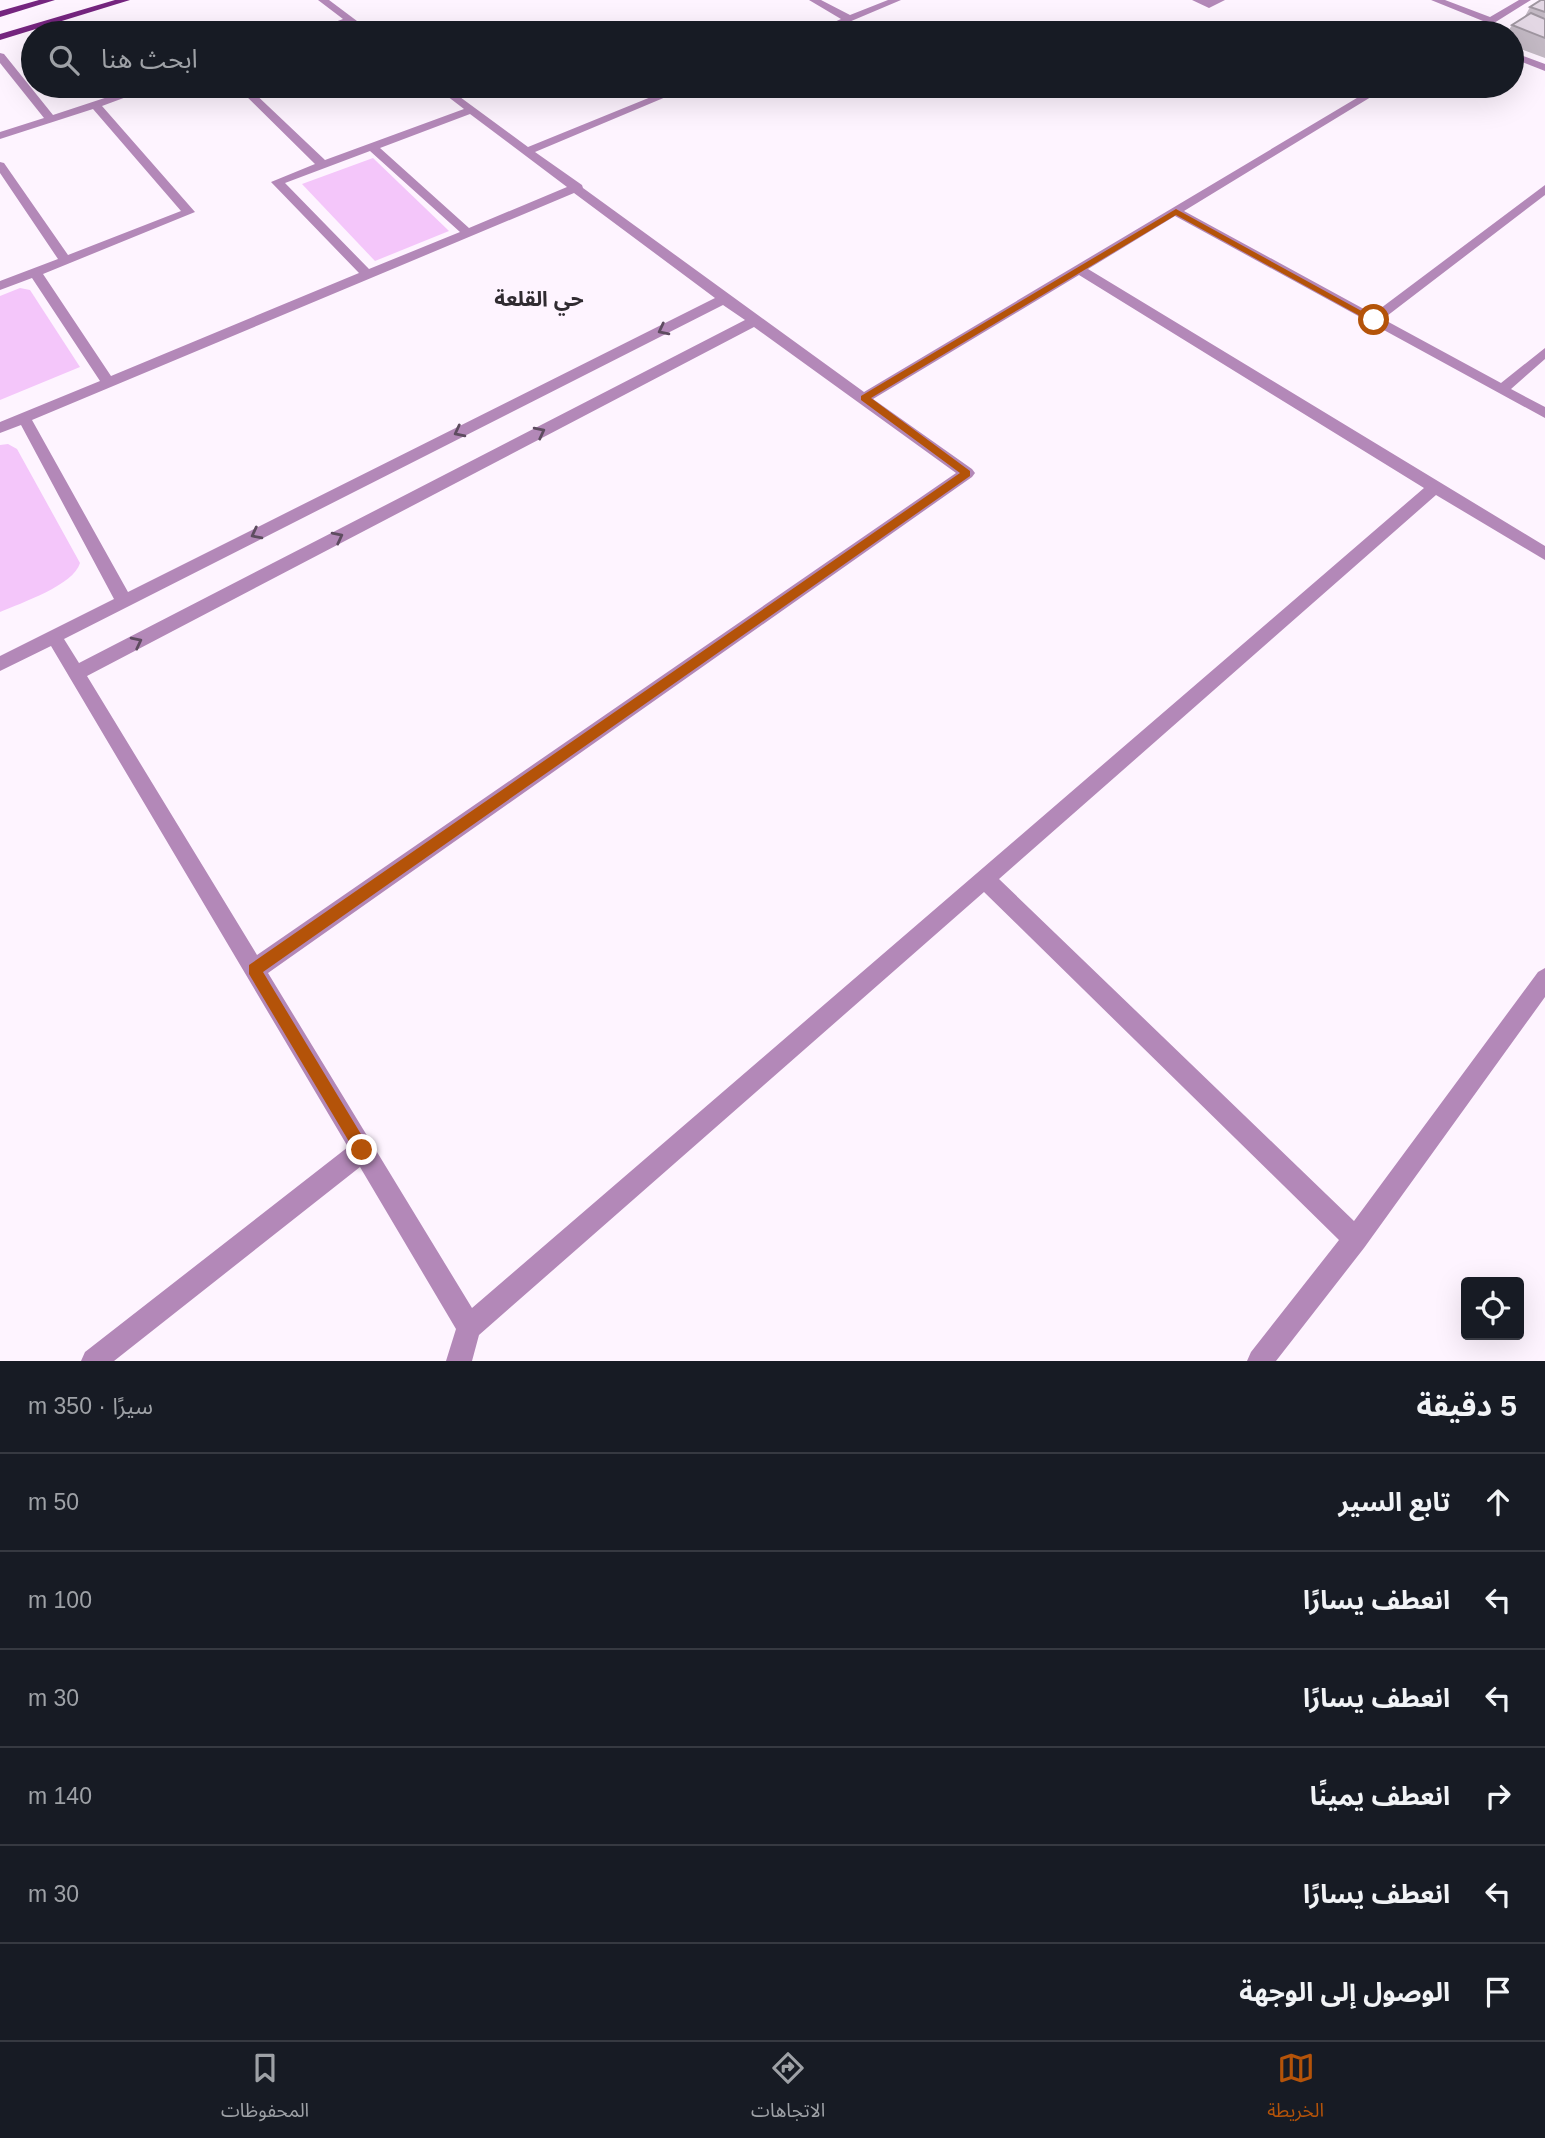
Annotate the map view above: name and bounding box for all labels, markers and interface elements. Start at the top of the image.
search box [21,21,1524,98]
icon: search [45,41,83,79]
text: ابحث هنا [101,44,198,74]
district label: حي القلعة [494,287,584,316]
route start [1358,304,1389,335]
one-way arrow [658,321,670,335]
one-way arrow [454,423,466,437]
one-way arrow [533,427,546,440]
one-way arrow [251,526,263,540]
one-way arrow [331,532,344,545]
one-way arrow [129,636,142,650]
route end [346,1134,377,1165]
map controls [1461,1277,1524,1340]
button: locate [1461,1277,1524,1340]
text: 5 دقيقة [1416,1389,1517,1422]
text: سيرًا · 350 m [28,1393,153,1419]
icon: ahead [1479,1483,1517,1521]
text: تابع السير [1338,1487,1450,1517]
text: 50 m [28,1489,79,1515]
icon: left [1479,1581,1517,1619]
text: انعطف يسارًا [1303,1585,1450,1615]
text: 100 m [28,1587,92,1613]
icon: left [1479,1679,1517,1717]
text: انعطف يسارًا [1303,1683,1450,1713]
text: 30 m [28,1685,79,1711]
icon: right [1479,1777,1517,1815]
text: انعطف يمينًا [1310,1781,1450,1811]
text: 140 m [28,1783,92,1809]
icon: left [1479,1875,1517,1913]
text: انعطف يسارًا [1303,1879,1450,1909]
text: 30 m [28,1881,79,1907]
icon: arrive [1479,1973,1517,2011]
text: الوصول إلى الوجهة [1239,1977,1450,2007]
tab: المحفوظات [221,2049,309,2131]
tab: الاتجاهات [751,2049,825,2131]
tab: الخريطة [1267,2049,1324,2131]

